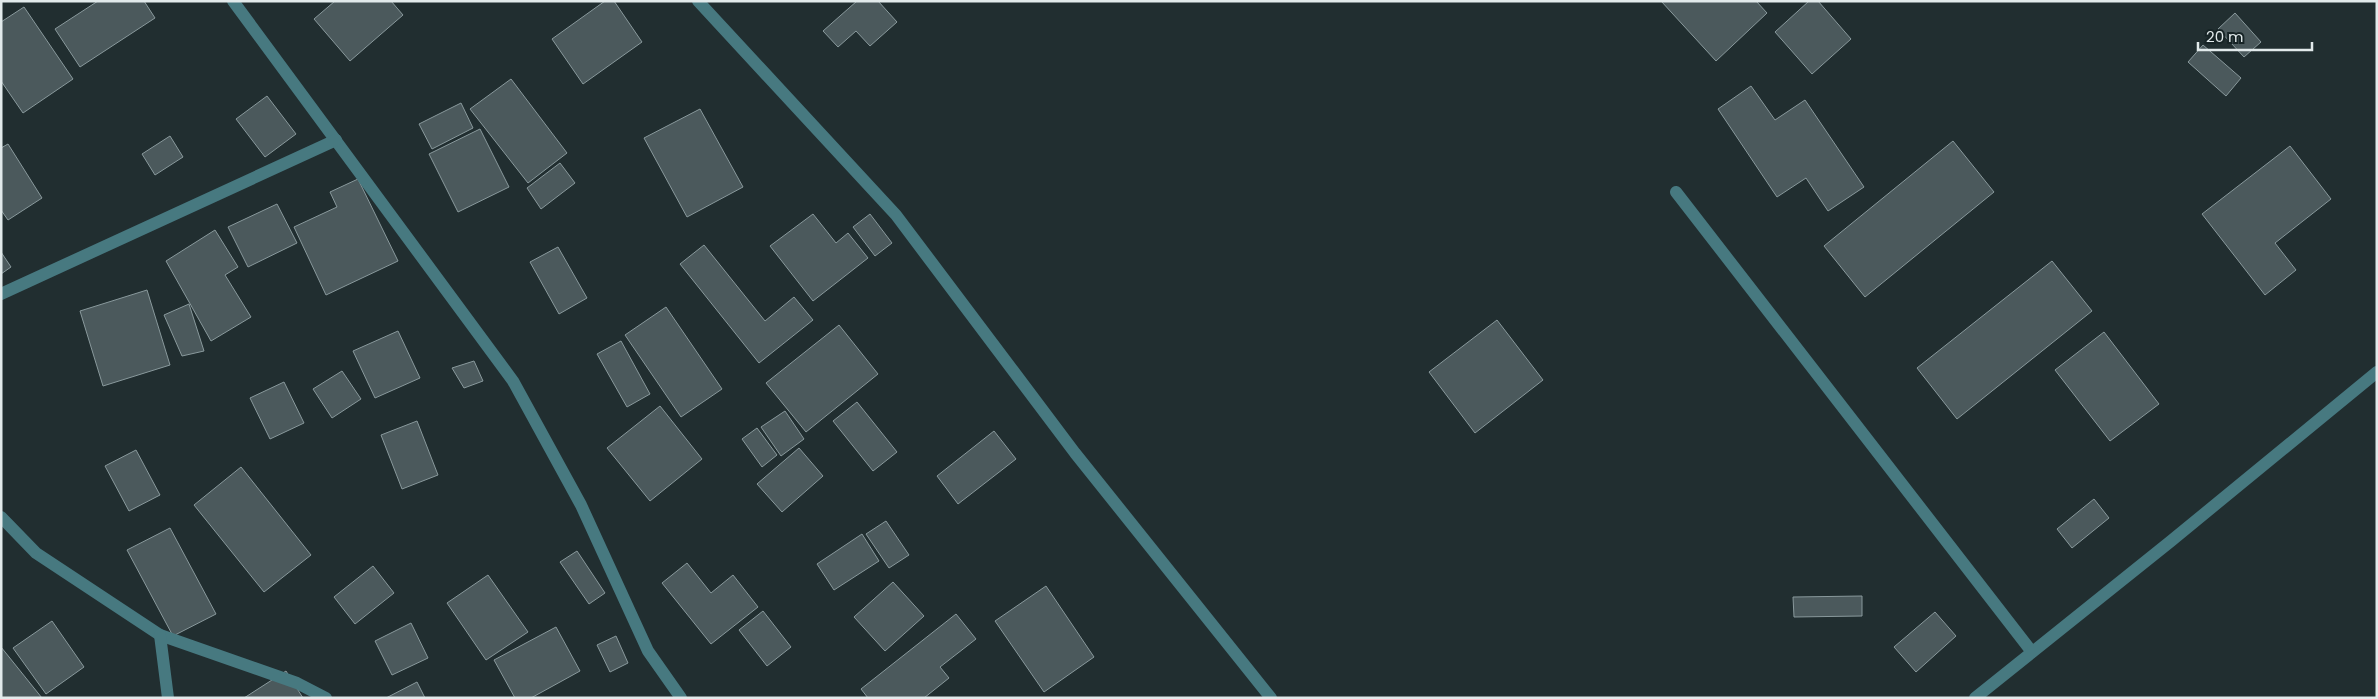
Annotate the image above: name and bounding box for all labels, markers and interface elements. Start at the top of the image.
scale bar [2198,20,2312,52]
text: 20 m [2206,26,2244,47]

